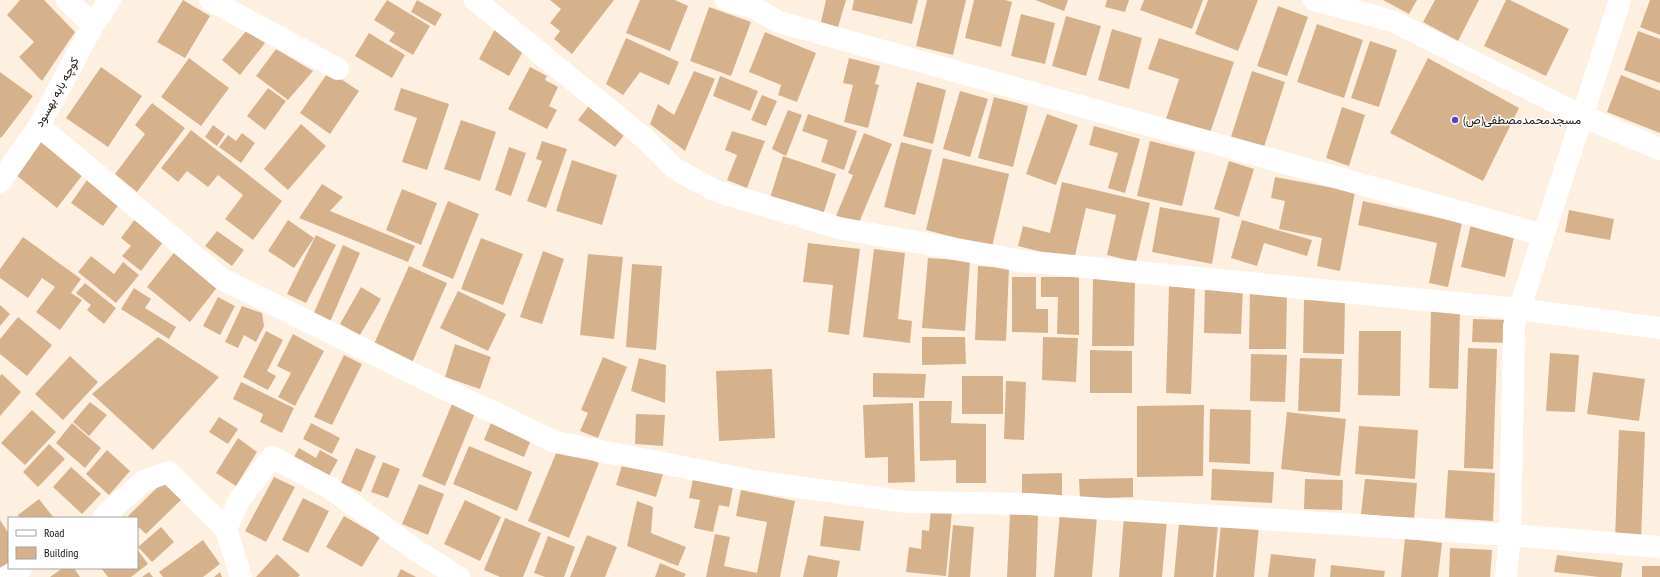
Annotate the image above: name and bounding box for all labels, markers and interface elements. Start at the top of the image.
street label: کوچه بابه بهسود [31,54,83,130]
place label: مسجدمحمدمصطفی(ص) [1463,112,1581,128]
marker: مسجدمحمدمصطفی(ص) [1450,115,1460,125]
legend [8,517,138,569]
text: Road [44,525,64,540]
text: Building [44,545,79,560]

